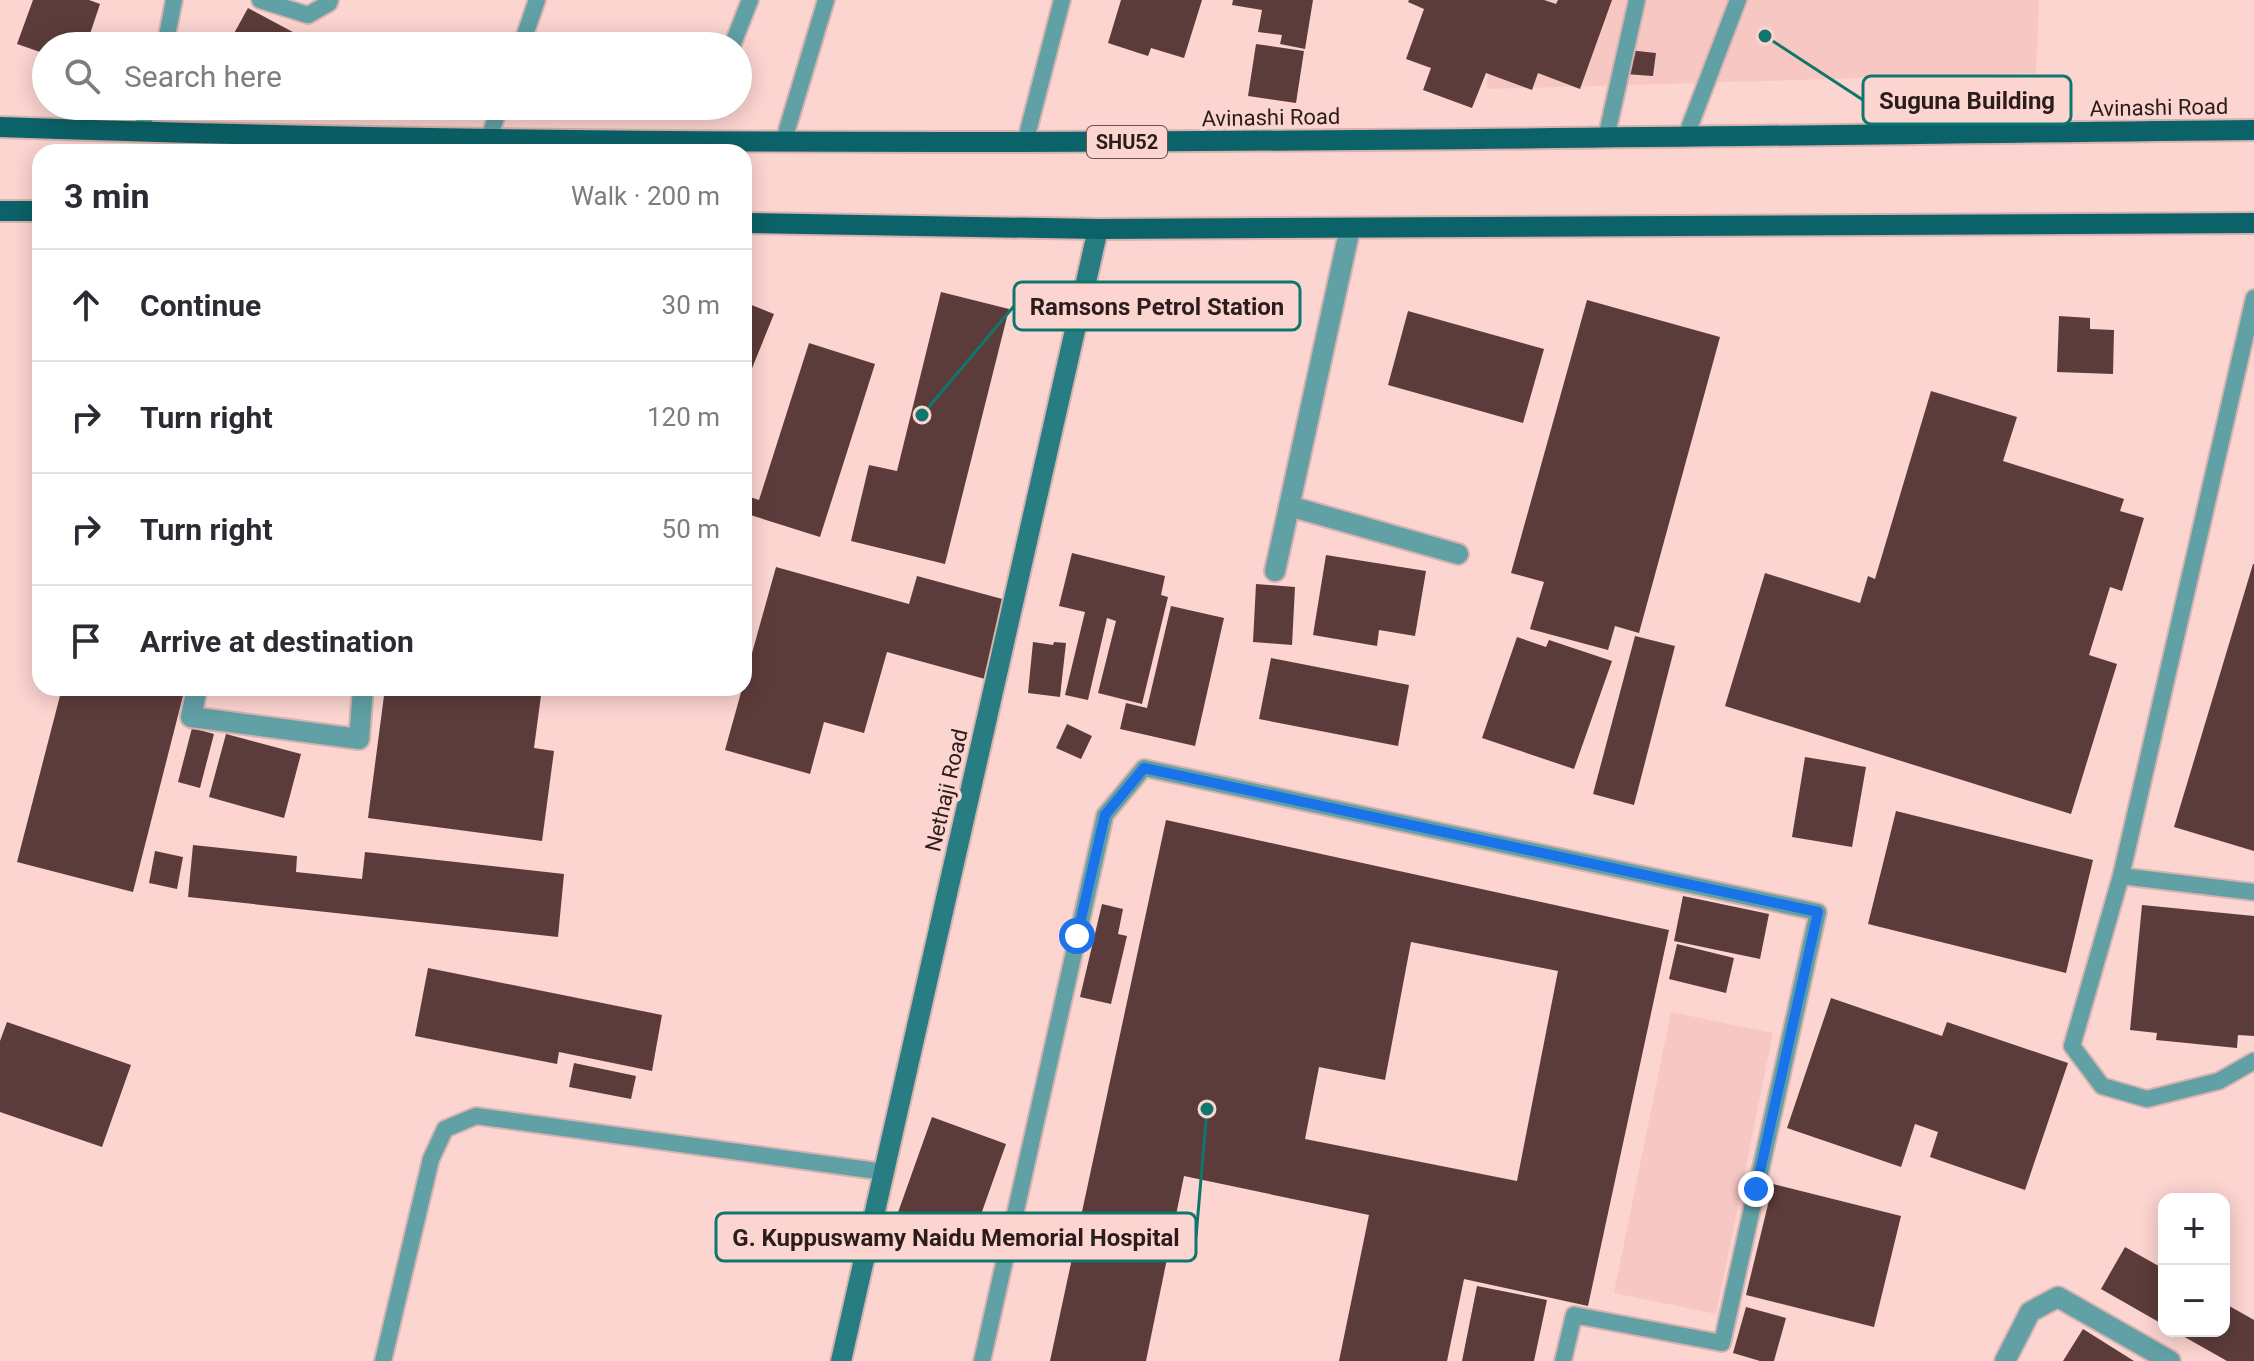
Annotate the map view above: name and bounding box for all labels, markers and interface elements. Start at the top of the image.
search box [32,32,752,120]
icon: search [60,54,104,98]
text: Search here [124,59,282,94]
callout: Suguna Building [1863,76,2071,124]
text: Suguna Building [1879,87,2055,115]
street label: Avinashi Road [2089,94,2229,121]
street label: Avinashi Road [1201,104,1341,131]
road number: SHU52 [1087,126,1167,158]
text: 3 min [64,176,149,216]
text: Walk · 200 m [571,181,720,211]
callout: Ramsons Petrol Station [1014,282,1300,330]
icon: ahead [64,283,108,327]
text: Continue [140,288,261,323]
text: 30 m [662,290,720,320]
text: Ramsons Petrol Station [1030,293,1284,321]
icon: right [64,395,108,439]
text: Turn right [140,400,273,435]
text: 120 m [647,402,720,432]
icon: right [64,507,108,551]
text: Turn right [140,512,273,547]
text: 50 m [662,514,720,544]
icon: arrive [64,619,108,663]
text: Arrive at destination [140,624,414,659]
street label: Nethaji Road [920,726,973,854]
route start [1059,918,1095,954]
route end [1738,1171,1774,1207]
map controls [2158,1193,2230,1337]
button: + [2158,1193,2230,1265]
callout: G. Kuppuswamy Naidu Memorial Hospital [716,1213,1196,1261]
text: G. Kuppuswamy Naidu Memorial Hospital [732,1224,1180,1252]
button: − [2158,1265,2230,1337]

